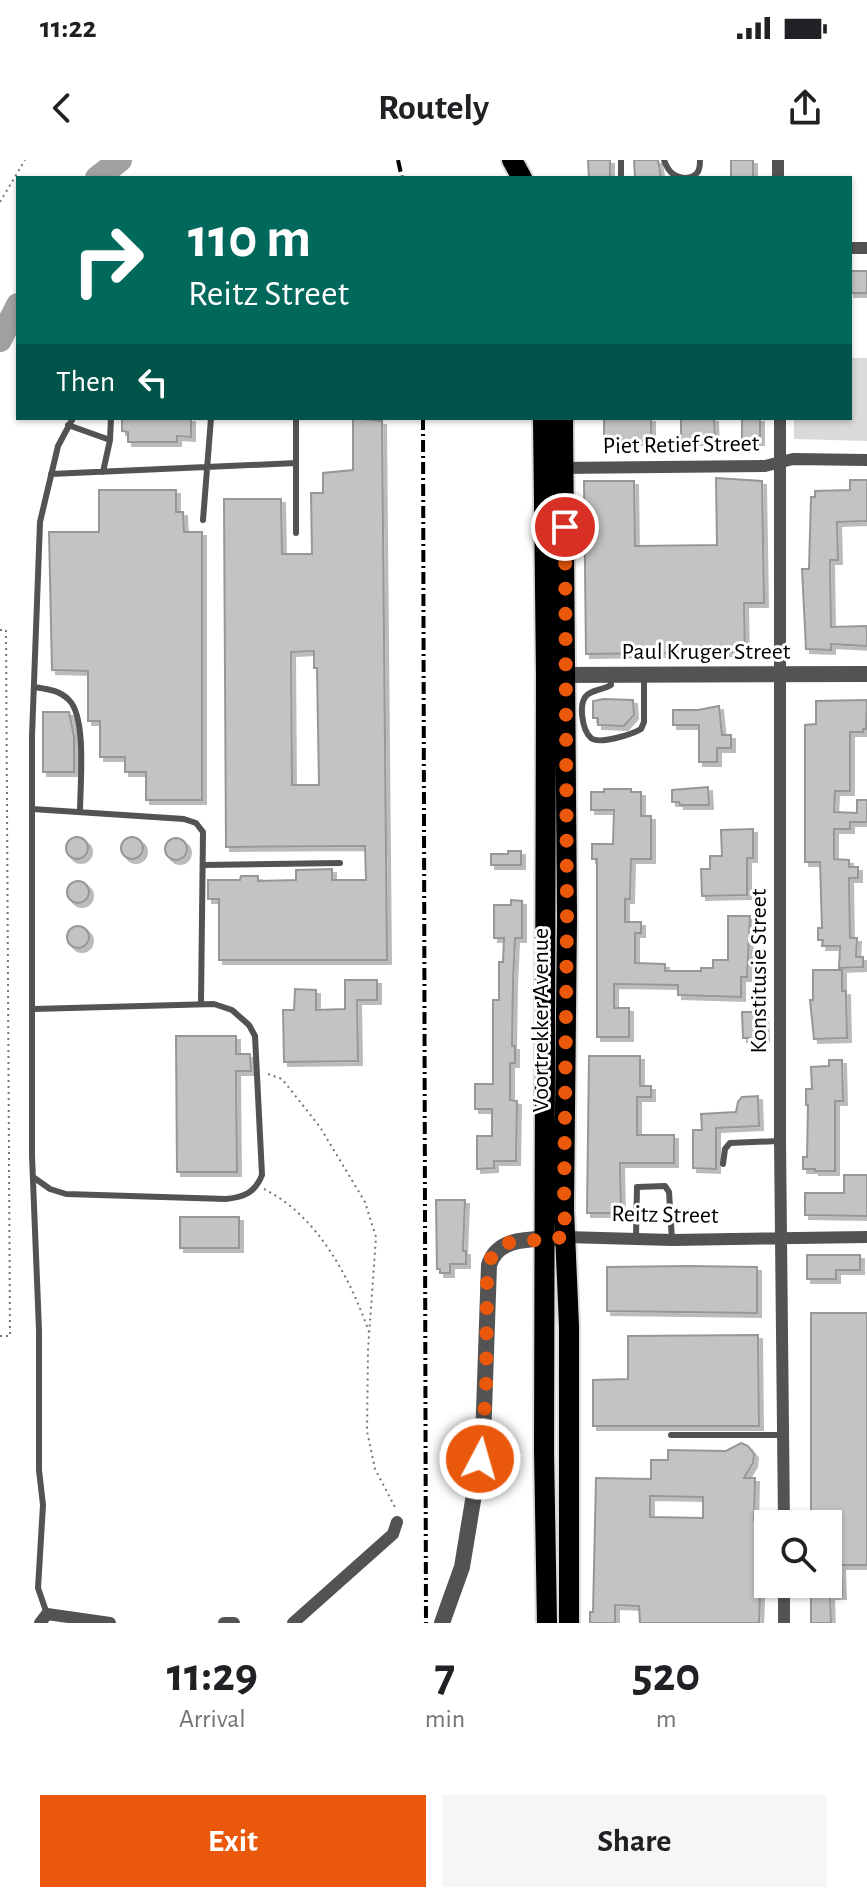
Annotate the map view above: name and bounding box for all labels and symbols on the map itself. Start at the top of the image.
street label: Piet Retief Street [602,432,760,458]
pin [531,493,599,561]
street label: Paul Kruger Street [622,640,791,664]
street label: Konstitusie Street [747,888,771,1053]
street label: Voortrekker Avenue [529,928,553,1112]
street label: Reitz Street [611,1202,719,1228]
position arrow [438,1417,522,1501]

